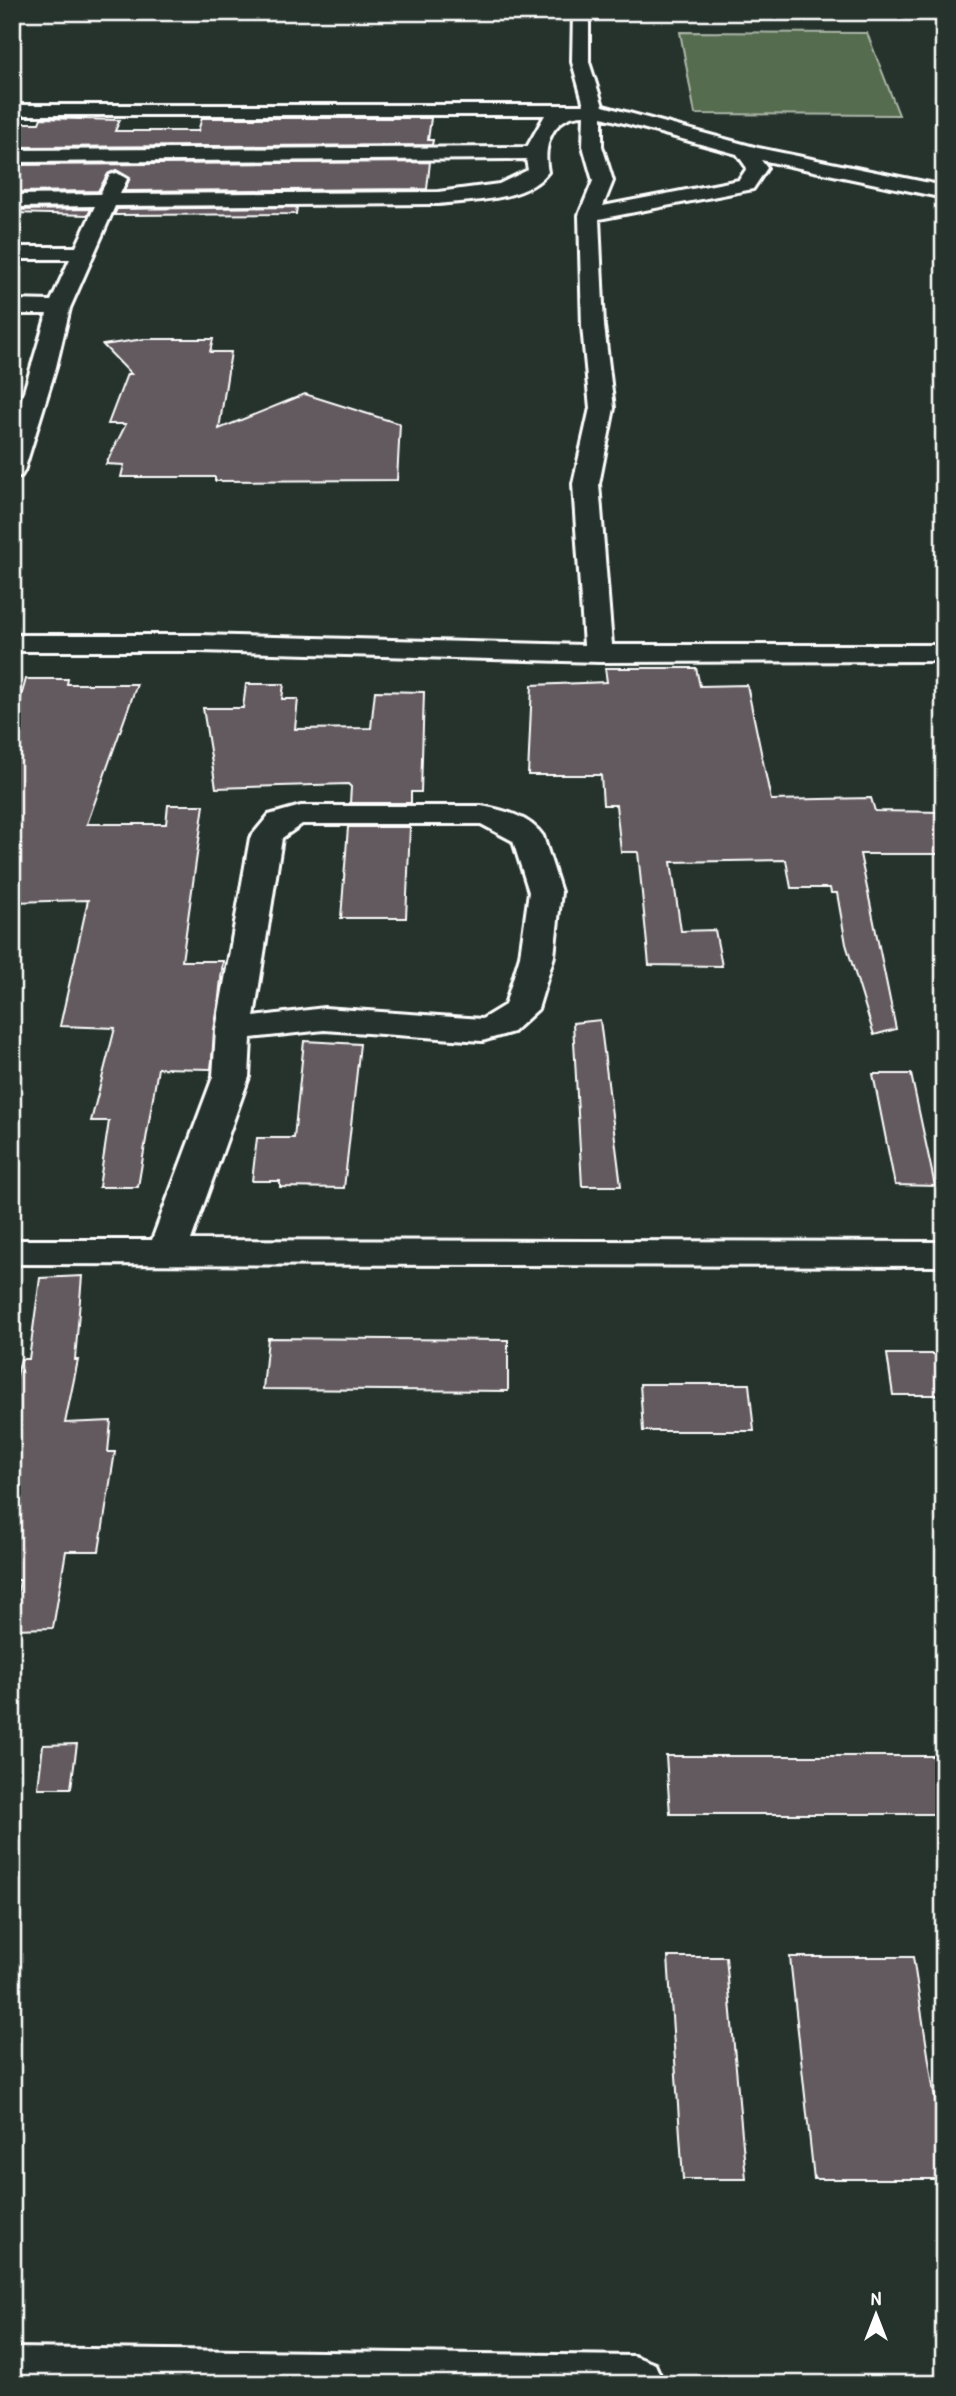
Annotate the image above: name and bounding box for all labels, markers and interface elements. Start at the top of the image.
north arrow [841,2280,911,2350]
text: N [871,2285,881,2311]

